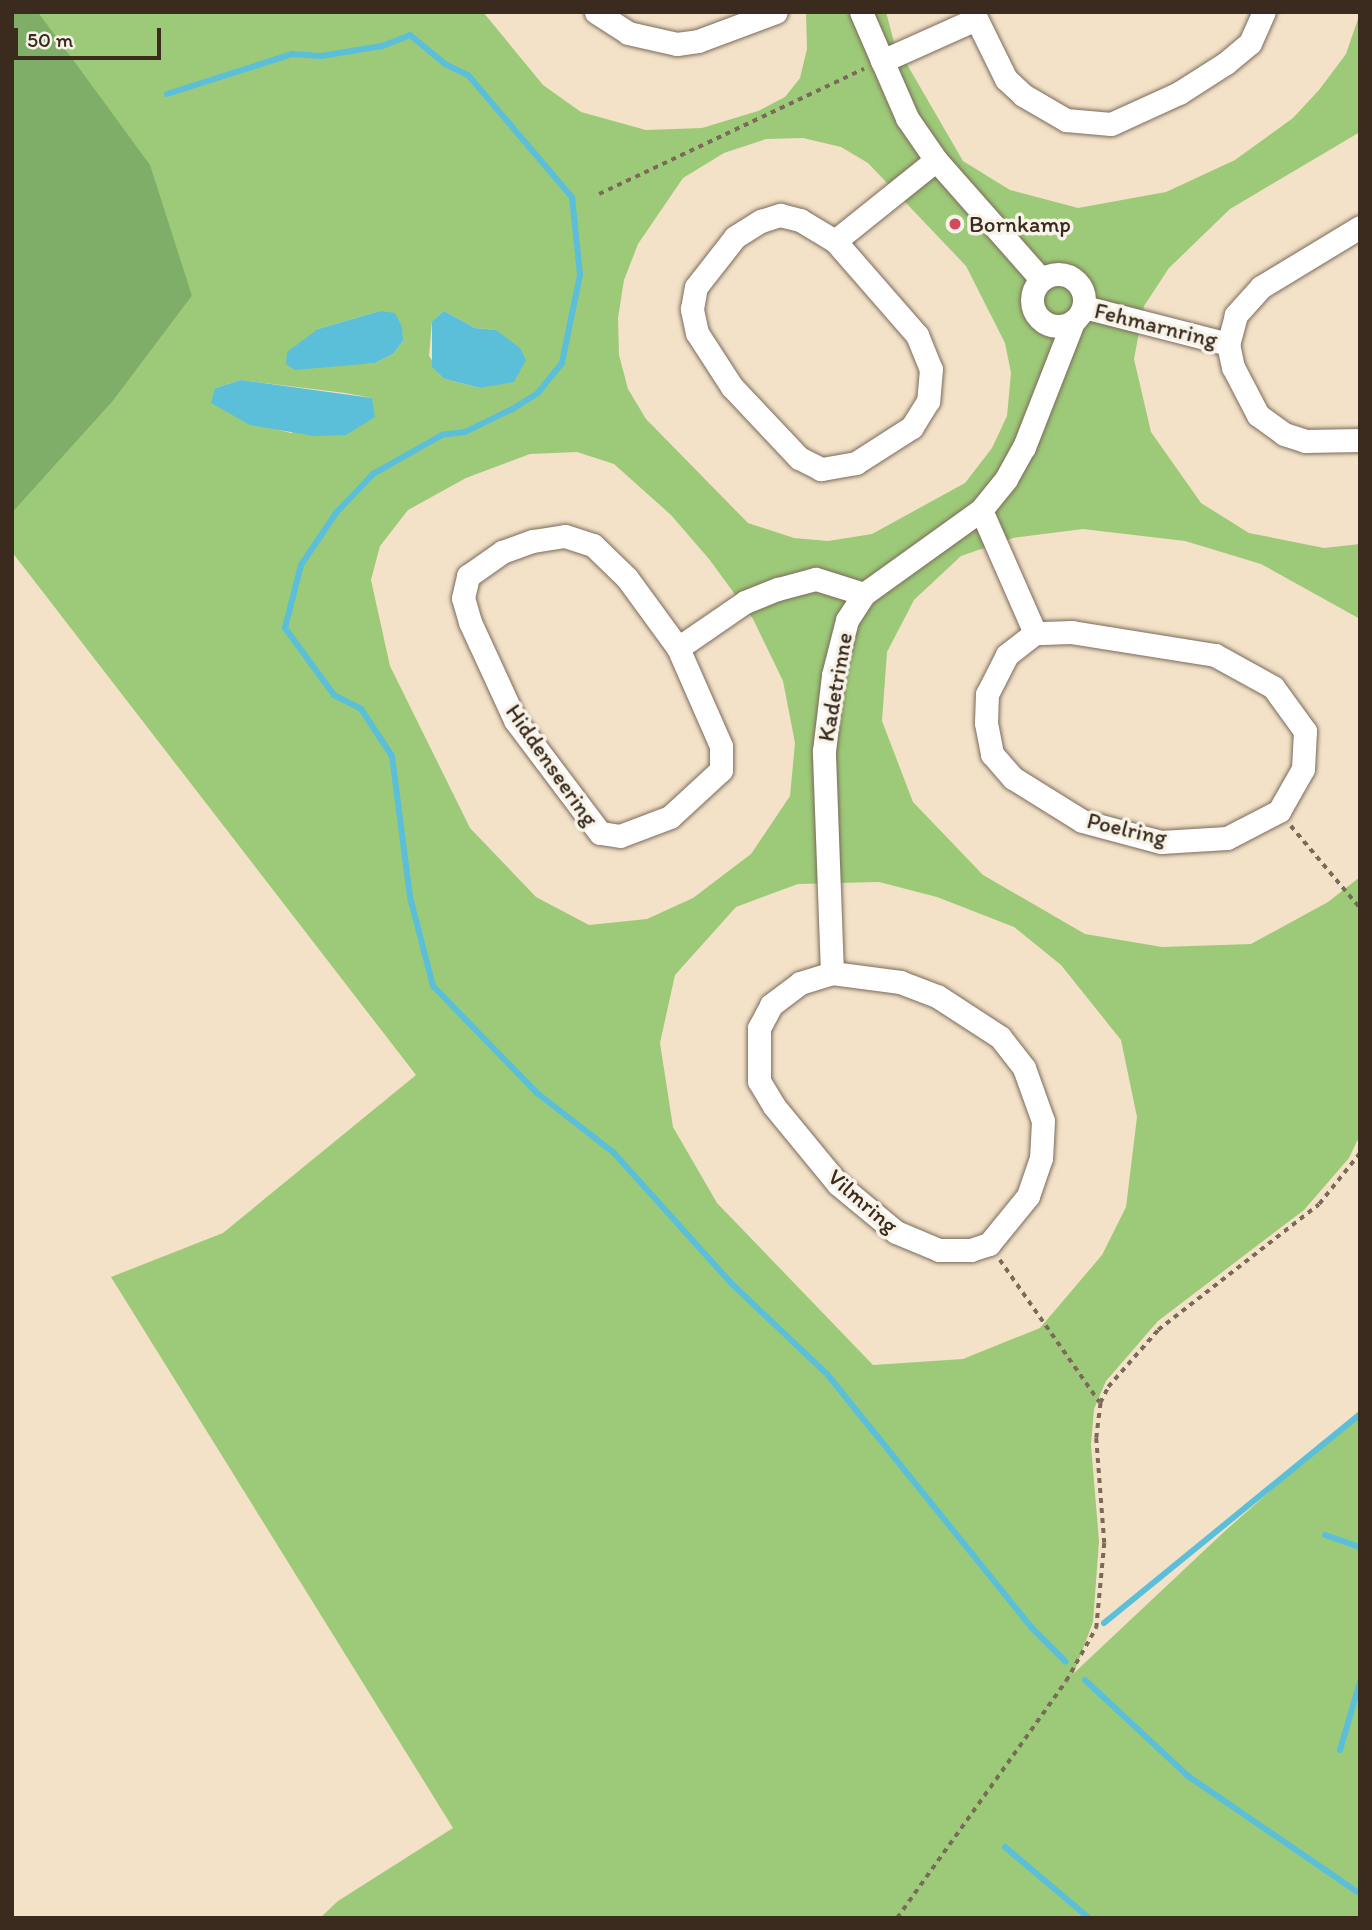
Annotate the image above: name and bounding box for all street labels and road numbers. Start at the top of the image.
street label: Fehmarnring [1092,296,1220,354]
street label: Kadetrinne [812,630,858,744]
street label: Hiddenseering [500,699,604,831]
street label: Poelring [1084,806,1170,852]
street label: Vilmring [822,1163,904,1239]

